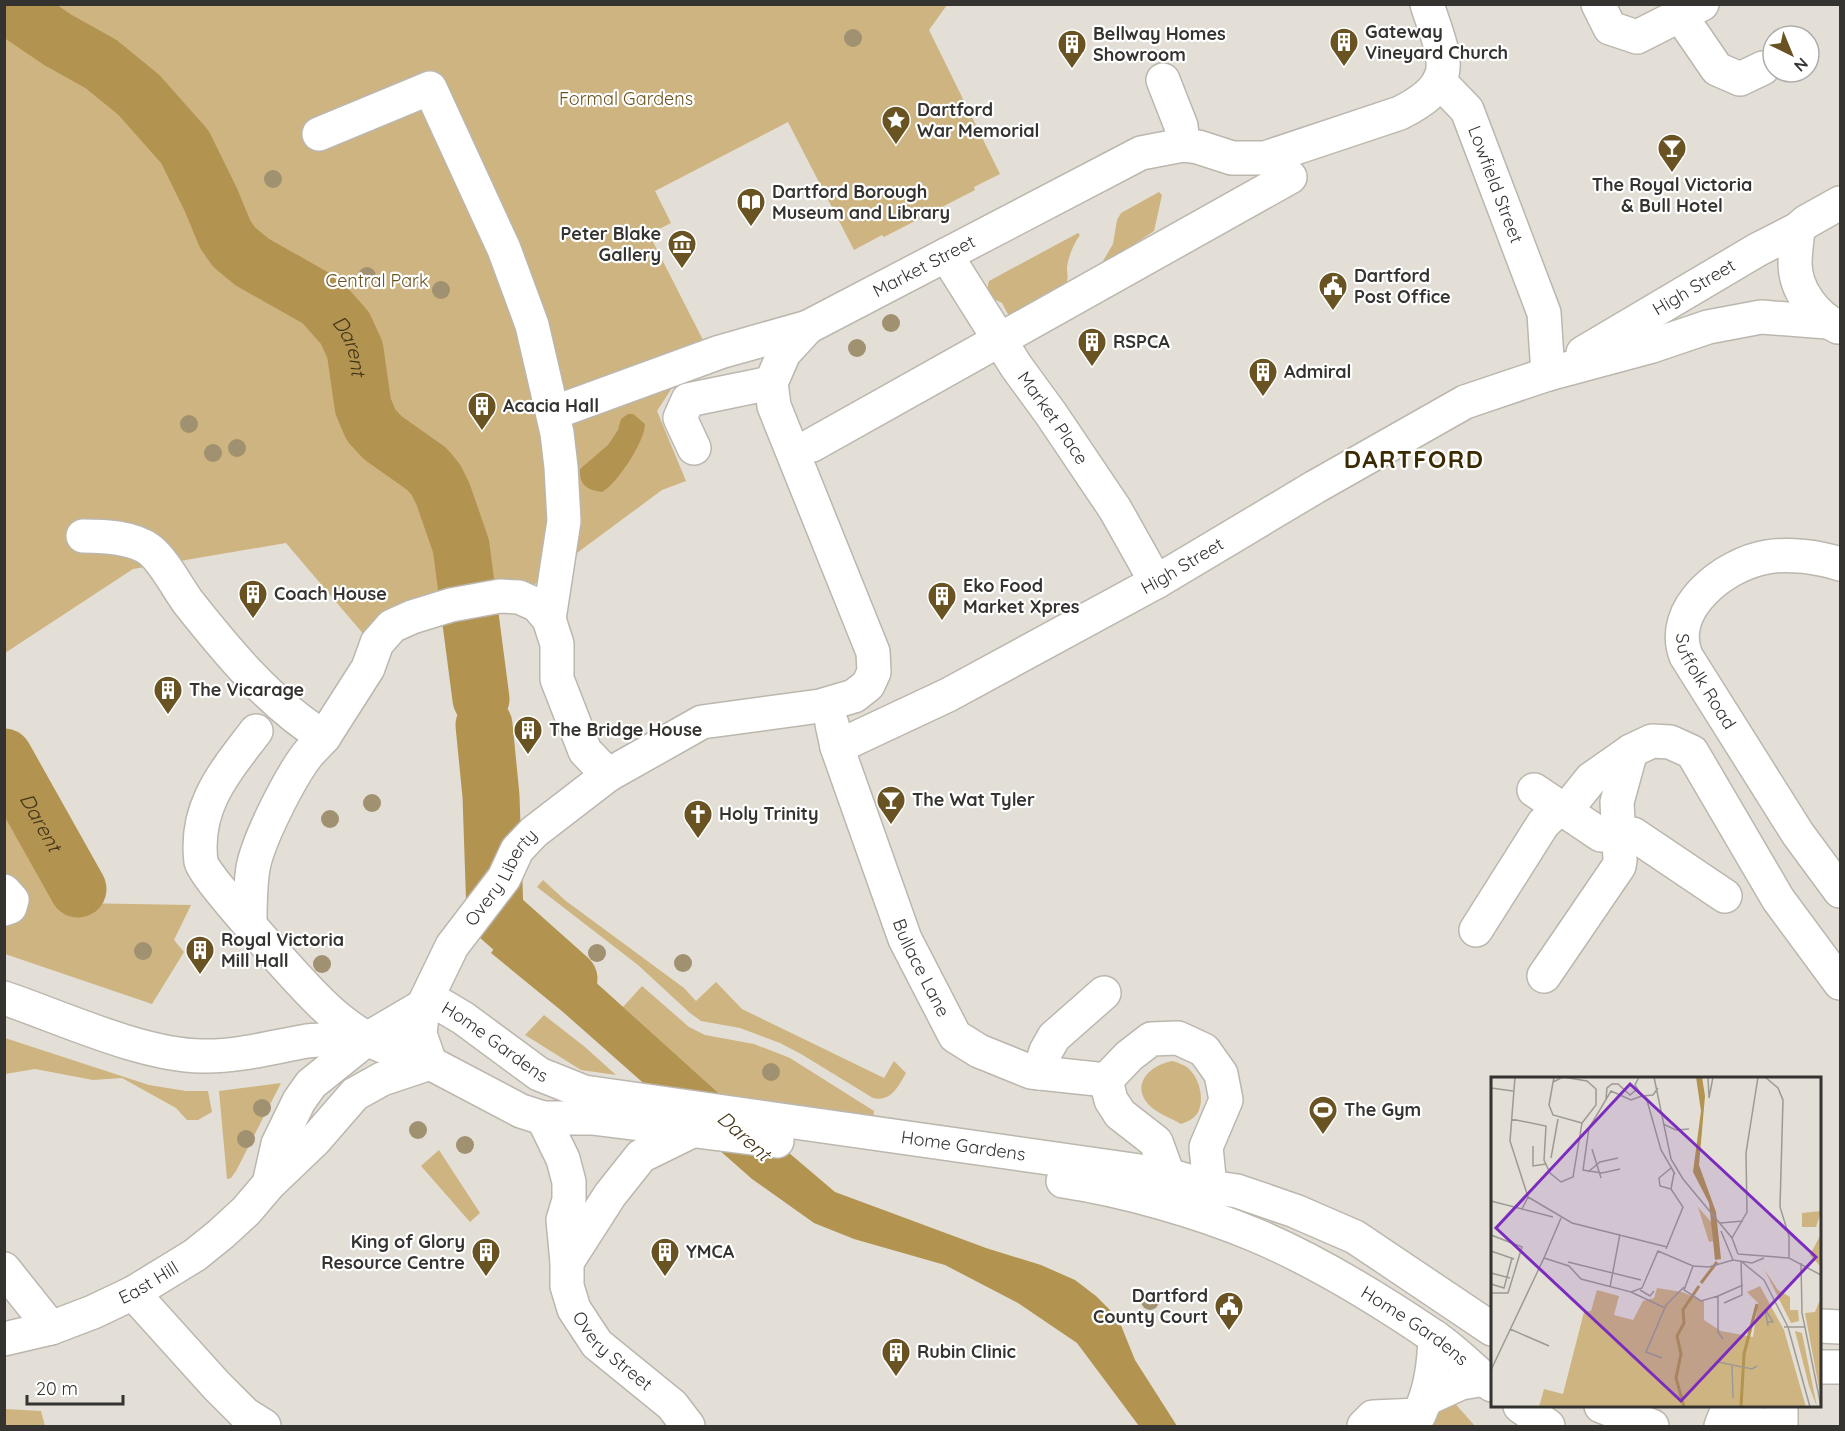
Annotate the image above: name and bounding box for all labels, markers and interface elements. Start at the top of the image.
place label: Gateway Vineyard Church [1365,20,1508,64]
place label: Bellway Homes Showroom [1093,22,1226,66]
north arrow [1761,24,1821,84]
building icon: Gateway Vineyard Church [1328,26,1360,68]
building icon: Bellway Homes Showroom [1056,28,1088,70]
text: N [1790,54,1812,76]
park label: Formal Gardens [559,87,693,110]
place label: Dartford War Memorial [917,98,1039,142]
place icon: Dartford War Memorial [880,104,912,146]
street label: Lowfield Street [1463,122,1528,246]
bar icon: The Royal Victoria & Bull Hotel [1656,132,1688,174]
place label: The Royal Victoria & Bull Hotel [1592,173,1752,217]
place label: Dartford Borough Museum and Library [772,180,950,224]
library icon: Dartford Borough Museum and Library [735,186,767,228]
place label: Peter Blake Gallery [561,222,661,266]
museum icon: Peter Blake Gallery [666,228,698,270]
street label: Market Street [869,230,979,302]
street label: High Street [1648,253,1739,320]
place label: Dartford Post Office [1354,264,1451,308]
park label: Central Park [325,269,429,292]
public building icon: Dartford Post Office [1317,270,1349,312]
water label: Darent [327,310,372,380]
building icon: RSPCA [1076,326,1108,368]
place label: RSPCA [1113,330,1170,353]
building icon: Admiral [1247,356,1279,398]
place label: Admiral [1284,360,1351,383]
street label: Market Place [1013,367,1094,469]
building icon: Acacia Hall [466,390,498,432]
place label: Acacia Hall [503,394,599,417]
district label: DARTFORD [1344,444,1484,474]
street label: High Street [1137,532,1228,599]
place label: Eko Food Market Xpres [963,574,1080,618]
building icon: Coach House [237,578,269,620]
building icon: Eko Food Market Xpres [926,580,958,622]
place label: Coach House [274,582,387,605]
street label: Suffolk Road [1671,633,1741,733]
building icon: The Vicarage [152,674,184,716]
place label: The Vicarage [189,678,304,701]
building icon: The Bridge House [512,714,544,756]
place label: The Bridge House [549,718,702,741]
bar icon: The Wat Tyler [875,784,907,826]
water label: Darent [15,788,69,858]
place label: The Wat Tyler [912,788,1035,811]
church icon: Holy Trinity [682,798,714,840]
place label: Holy Trinity [719,802,819,825]
street label: Overy Liberty [459,824,542,931]
street label: Bullace Lane [888,916,955,1021]
place label: Royal Victoria Mill Hall [221,928,344,972]
building icon: Royal Victoria Mill Hall [184,934,216,976]
street label: Home Gardens [438,996,551,1087]
inset map [1491,1077,1821,1407]
sports icon: The Gym [1307,1094,1339,1136]
place label: The Gym [1344,1098,1421,1121]
water label: Darent [712,1105,778,1168]
street label: Home Gardens [900,1125,1027,1166]
place label: King of Glory Resource Centre [321,1230,465,1274]
building icon: King of Glory Resource Centre [470,1236,502,1278]
building icon: YMCA [649,1236,681,1278]
place label: YMCA [686,1240,735,1263]
street label: East Hill [115,1256,183,1309]
street label: Home Gardens [1357,1280,1474,1370]
place label: Dartford County Court [1093,1284,1208,1328]
public building icon: Dartford County Court [1213,1290,1245,1332]
street label: Overy Street [568,1307,657,1395]
building icon: Rubin Clinic [880,1336,912,1378]
place label: Rubin Clinic [917,1340,1016,1363]
scale bar [27,1368,123,1406]
text: 20 m [36,1377,78,1400]

